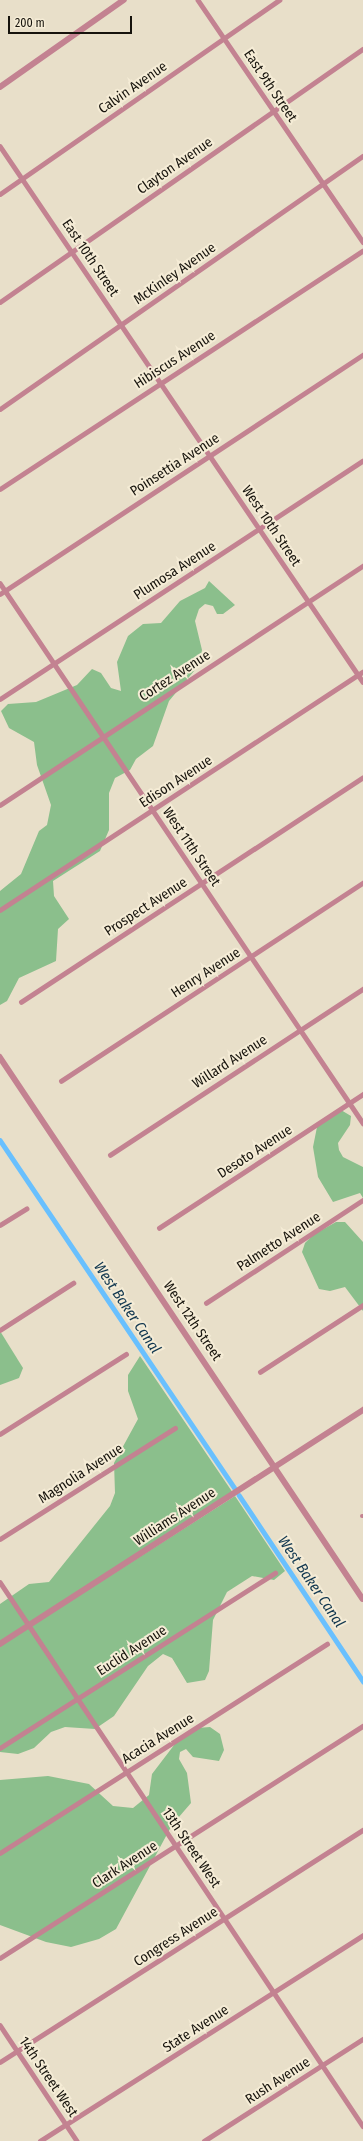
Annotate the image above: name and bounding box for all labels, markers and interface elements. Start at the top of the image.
scale bar [10,8,134,34]
text: 200 m [15,16,45,30]
street label: East 9th Street [240,47,300,125]
street label: Calvin Avenue [96,58,170,118]
street label: Clayton Avenue [134,134,216,198]
street label: East 10th Street [58,216,122,300]
street label: McKinley Avenue [131,239,219,309]
street label: Hibiscus Avenue [131,327,219,393]
street label: Poinsettia Avenue [127,430,223,500]
street label: West 10th Street [238,483,304,569]
street label: Plumosa Avenue [131,538,219,604]
street label: Cortez Avenue [136,647,214,705]
street label: Edison Avenue [136,752,216,812]
street label: West 11th Street [158,804,224,890]
street label: Prospect Avenue [102,874,190,940]
street label: Henry Avenue [168,944,244,1002]
street label: Willard Avenue [190,1032,270,1092]
street label: Desoto Avenue [215,1122,295,1182]
street label: Palmetto Avenue [234,1209,324,1275]
water label: West Baker Canal [90,1259,164,1357]
street label: West 12th Street [159,1278,225,1364]
street label: Magnolia Avenue [36,1440,126,1508]
street label: Williams Avenue [131,1484,219,1550]
water label: West Baker Canal [274,1533,348,1631]
street label: Euclid Avenue [94,1622,170,1680]
street label: Acacia Avenue [119,1710,197,1768]
street label: 13th Street West [158,1805,224,1891]
street label: Clark Avenue [89,1838,161,1892]
street label: Congress Avenue [131,1904,221,1970]
street label: State Avenue [160,2002,232,2056]
street label: 14th Street West [15,2034,81,2120]
street label: Rush Avenue [243,2054,313,2108]

